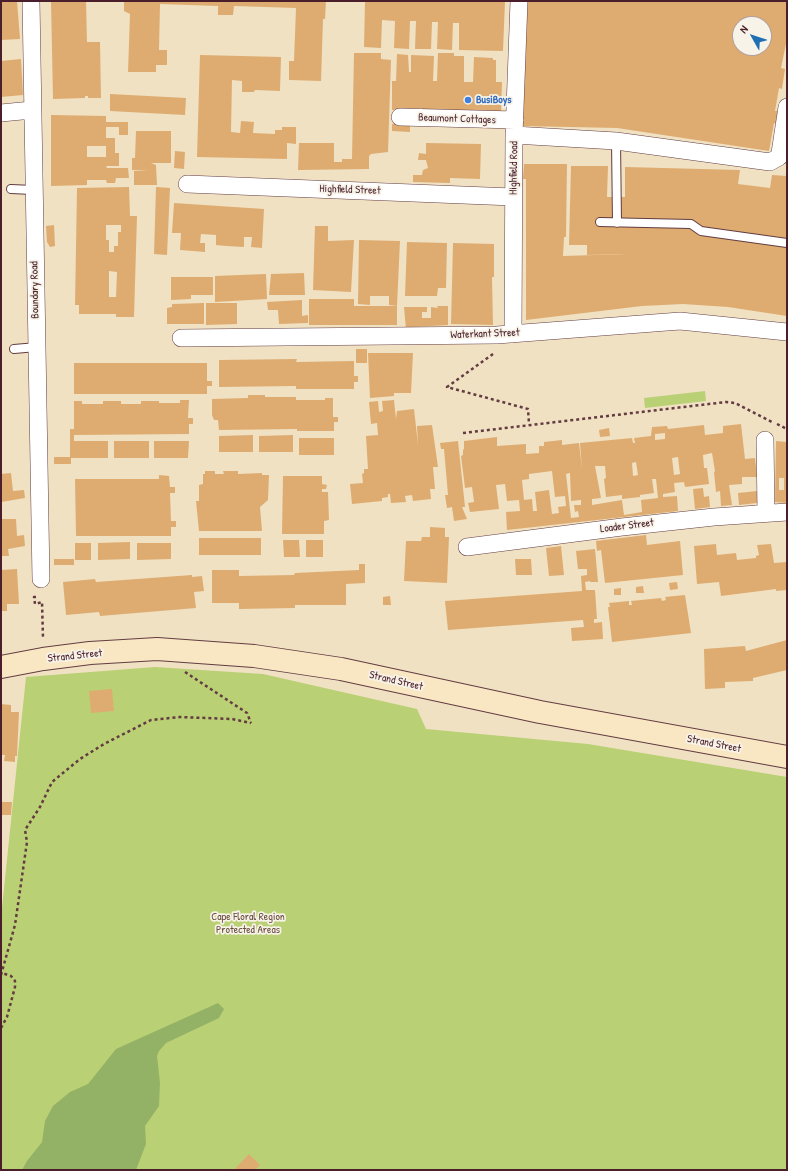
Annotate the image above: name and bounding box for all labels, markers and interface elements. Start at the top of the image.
north arrow [732,16,772,56]
text: N [736,22,751,36]
place label: BusiBoys [476,93,512,107]
marker: BusiBoys [463,95,473,105]
street label: Beaumont Cottages [418,111,496,127]
street label: Highfield Road [507,141,521,195]
street label: Highfield Street [319,182,381,198]
street label: Boundary Road [28,261,42,319]
street label: Waterkant Street [450,326,520,342]
street label: Loader Street [599,516,655,536]
street label: Strand Street [47,647,103,665]
street label: Strand Street [368,668,424,694]
street label: Strand Street [686,732,742,756]
park label: Cape Floral Region Protected Areas [211,910,285,936]

